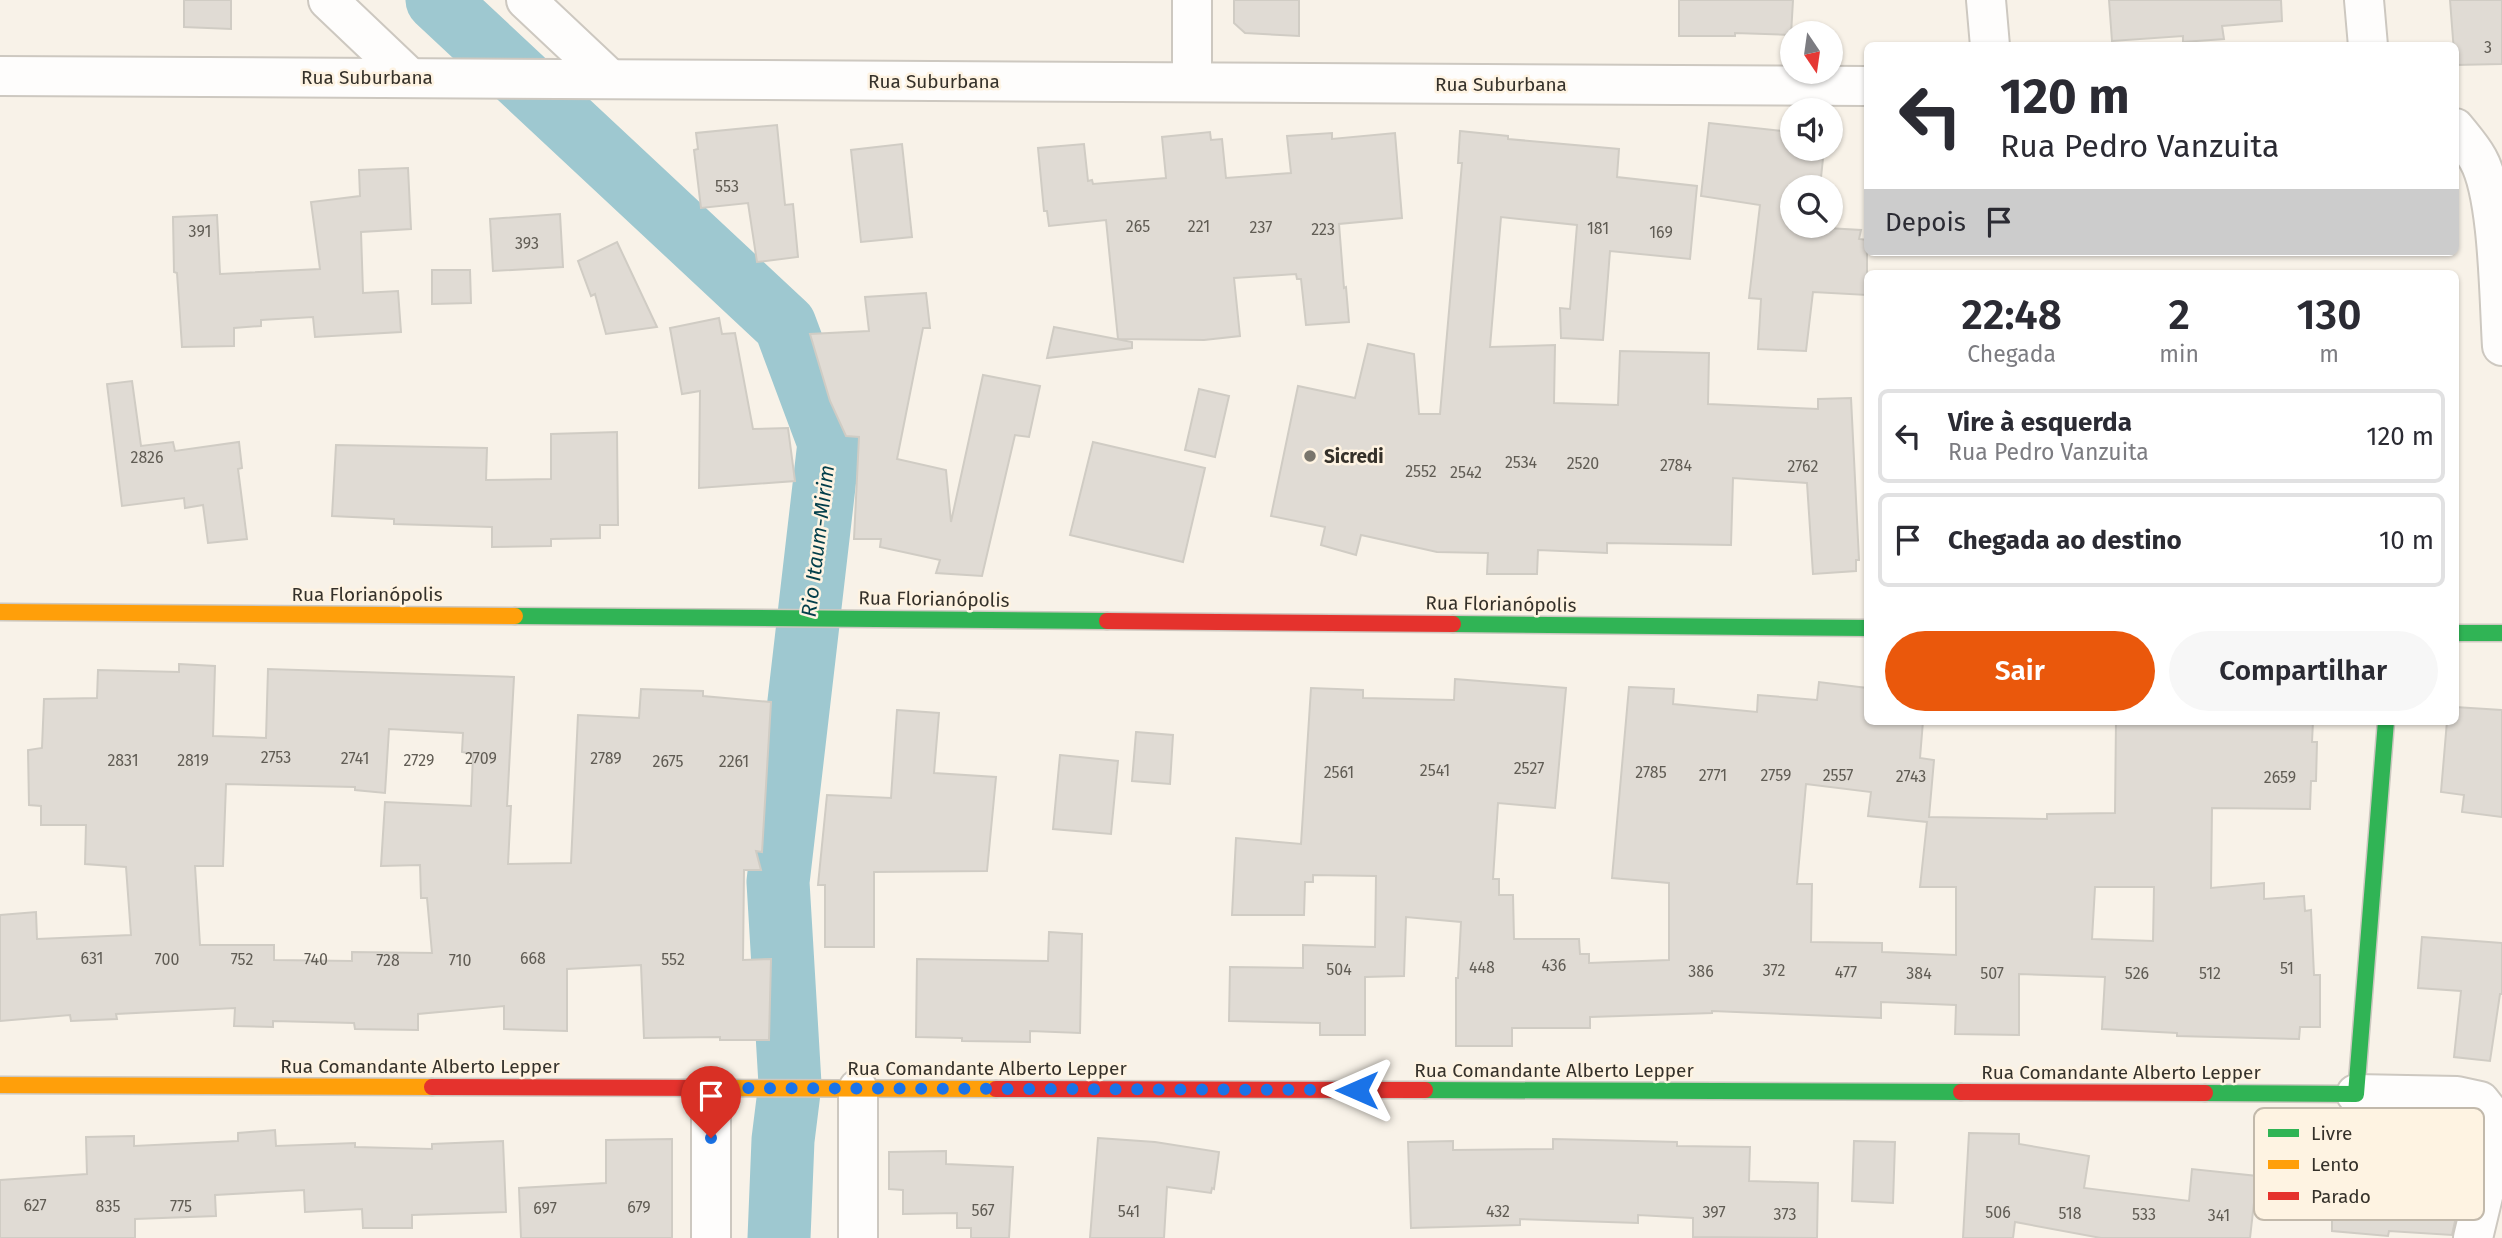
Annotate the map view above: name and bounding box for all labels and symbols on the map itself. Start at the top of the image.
north arrow [1780,21,1843,84]
house number: 3 [2484,38,2492,57]
street label: Rua Suburbana [301,66,433,89]
street label: Rua Suburbana [868,70,1000,93]
street label: Rua Suburbana [1435,73,1567,96]
house number: 553 [715,177,739,196]
house number: 265 [1126,217,1150,236]
house number: 221 [1188,217,1210,236]
house number: 237 [1250,218,1272,237]
house number: 181 [1587,219,1609,238]
house number: 223 [1311,220,1335,239]
house number: 391 [189,222,211,241]
house number: 169 [1649,223,1673,242]
house number: 393 [515,234,539,253]
place label: Sicredi [1324,445,1384,468]
house number: 2826 [130,448,164,467]
marker: Sicredi [1302,448,1318,464]
house number: 2534 [1505,453,1538,472]
house number: 2520 [1567,454,1599,473]
house number: 2784 [1660,456,1692,475]
house number: 2762 [1788,457,1818,476]
house number: 2552 [1405,462,1437,481]
water label: Rio Itaum-Mirim [796,463,840,619]
house number: 2542 [1450,463,1482,482]
street label: Rua Florianópolis [291,583,443,606]
street label: Rua Florianópolis [858,586,1010,612]
street label: Rua Florianópolis [1425,591,1577,617]
house number: 2753 [261,748,291,767]
house number: 2741 [341,749,369,768]
house number: 2709 [465,749,497,768]
house number: 2789 [590,749,622,768]
house number: 2831 [107,751,139,770]
house number: 2819 [177,751,209,770]
house number: 2729 [404,751,434,770]
house number: 2675 [653,752,683,771]
house number: 2261 [719,752,749,771]
house number: 2527 [1514,759,1544,778]
house number: 2541 [1420,761,1450,780]
house number: 2561 [1324,763,1354,782]
house number: 2785 [1635,763,1667,782]
house number: 2771 [1699,766,1727,785]
house number: 2759 [1761,766,1791,785]
house number: 2557 [1823,766,1853,785]
house number: 2743 [1896,767,1926,786]
house number: 2659 [2264,768,2296,787]
house number: 631 [81,949,103,968]
house number: 668 [520,949,546,968]
house number: 700 [155,950,179,969]
house number: 752 [231,950,253,969]
house number: 740 [304,950,328,969]
house number: 552 [661,950,685,969]
house number: 728 [376,951,400,970]
house number: 710 [449,951,471,970]
house number: 436 [1542,956,1566,975]
house number: 448 [1469,958,1495,977]
house number: 51 [2280,959,2294,978]
house number: 504 [1326,960,1352,979]
house number: 372 [1763,961,1785,980]
house number: 386 [1688,962,1714,981]
house number: 477 [1835,963,1857,982]
house number: 384 [1906,964,1932,983]
house number: 507 [1980,964,2004,983]
house number: 526 [2125,964,2149,983]
house number: 512 [2199,964,2221,983]
position arrow [1320,1053,1394,1127]
street label: Rua Comandante Alberto Lepper [280,1055,560,1078]
street label: Rua Comandante Alberto Lepper [847,1057,1127,1080]
street label: Rua Comandante Alberto Lepper [1414,1059,1694,1082]
street label: Rua Comandante Alberto Lepper [1981,1061,2261,1084]
pin [681,1066,741,1138]
legend [2254,1108,2484,1220]
text: Livre [2311,1122,2352,1145]
text: Lento [2311,1153,2359,1176]
text: Parado [2311,1185,2371,1208]
house number: 627 [23,1196,47,1215]
house number: 835 [96,1197,120,1216]
house number: 775 [170,1197,192,1216]
house number: 679 [627,1198,651,1217]
house number: 697 [533,1199,557,1218]
house number: 567 [971,1201,995,1220]
house number: 541 [1118,1202,1140,1221]
house number: 432 [1486,1202,1510,1221]
house number: 397 [1702,1203,1726,1222]
house number: 506 [1985,1203,2011,1222]
house number: 518 [2059,1204,2082,1223]
house number: 373 [1774,1205,1796,1224]
house number: 533 [2132,1205,2156,1224]
house number: 341 [2208,1206,2230,1225]

